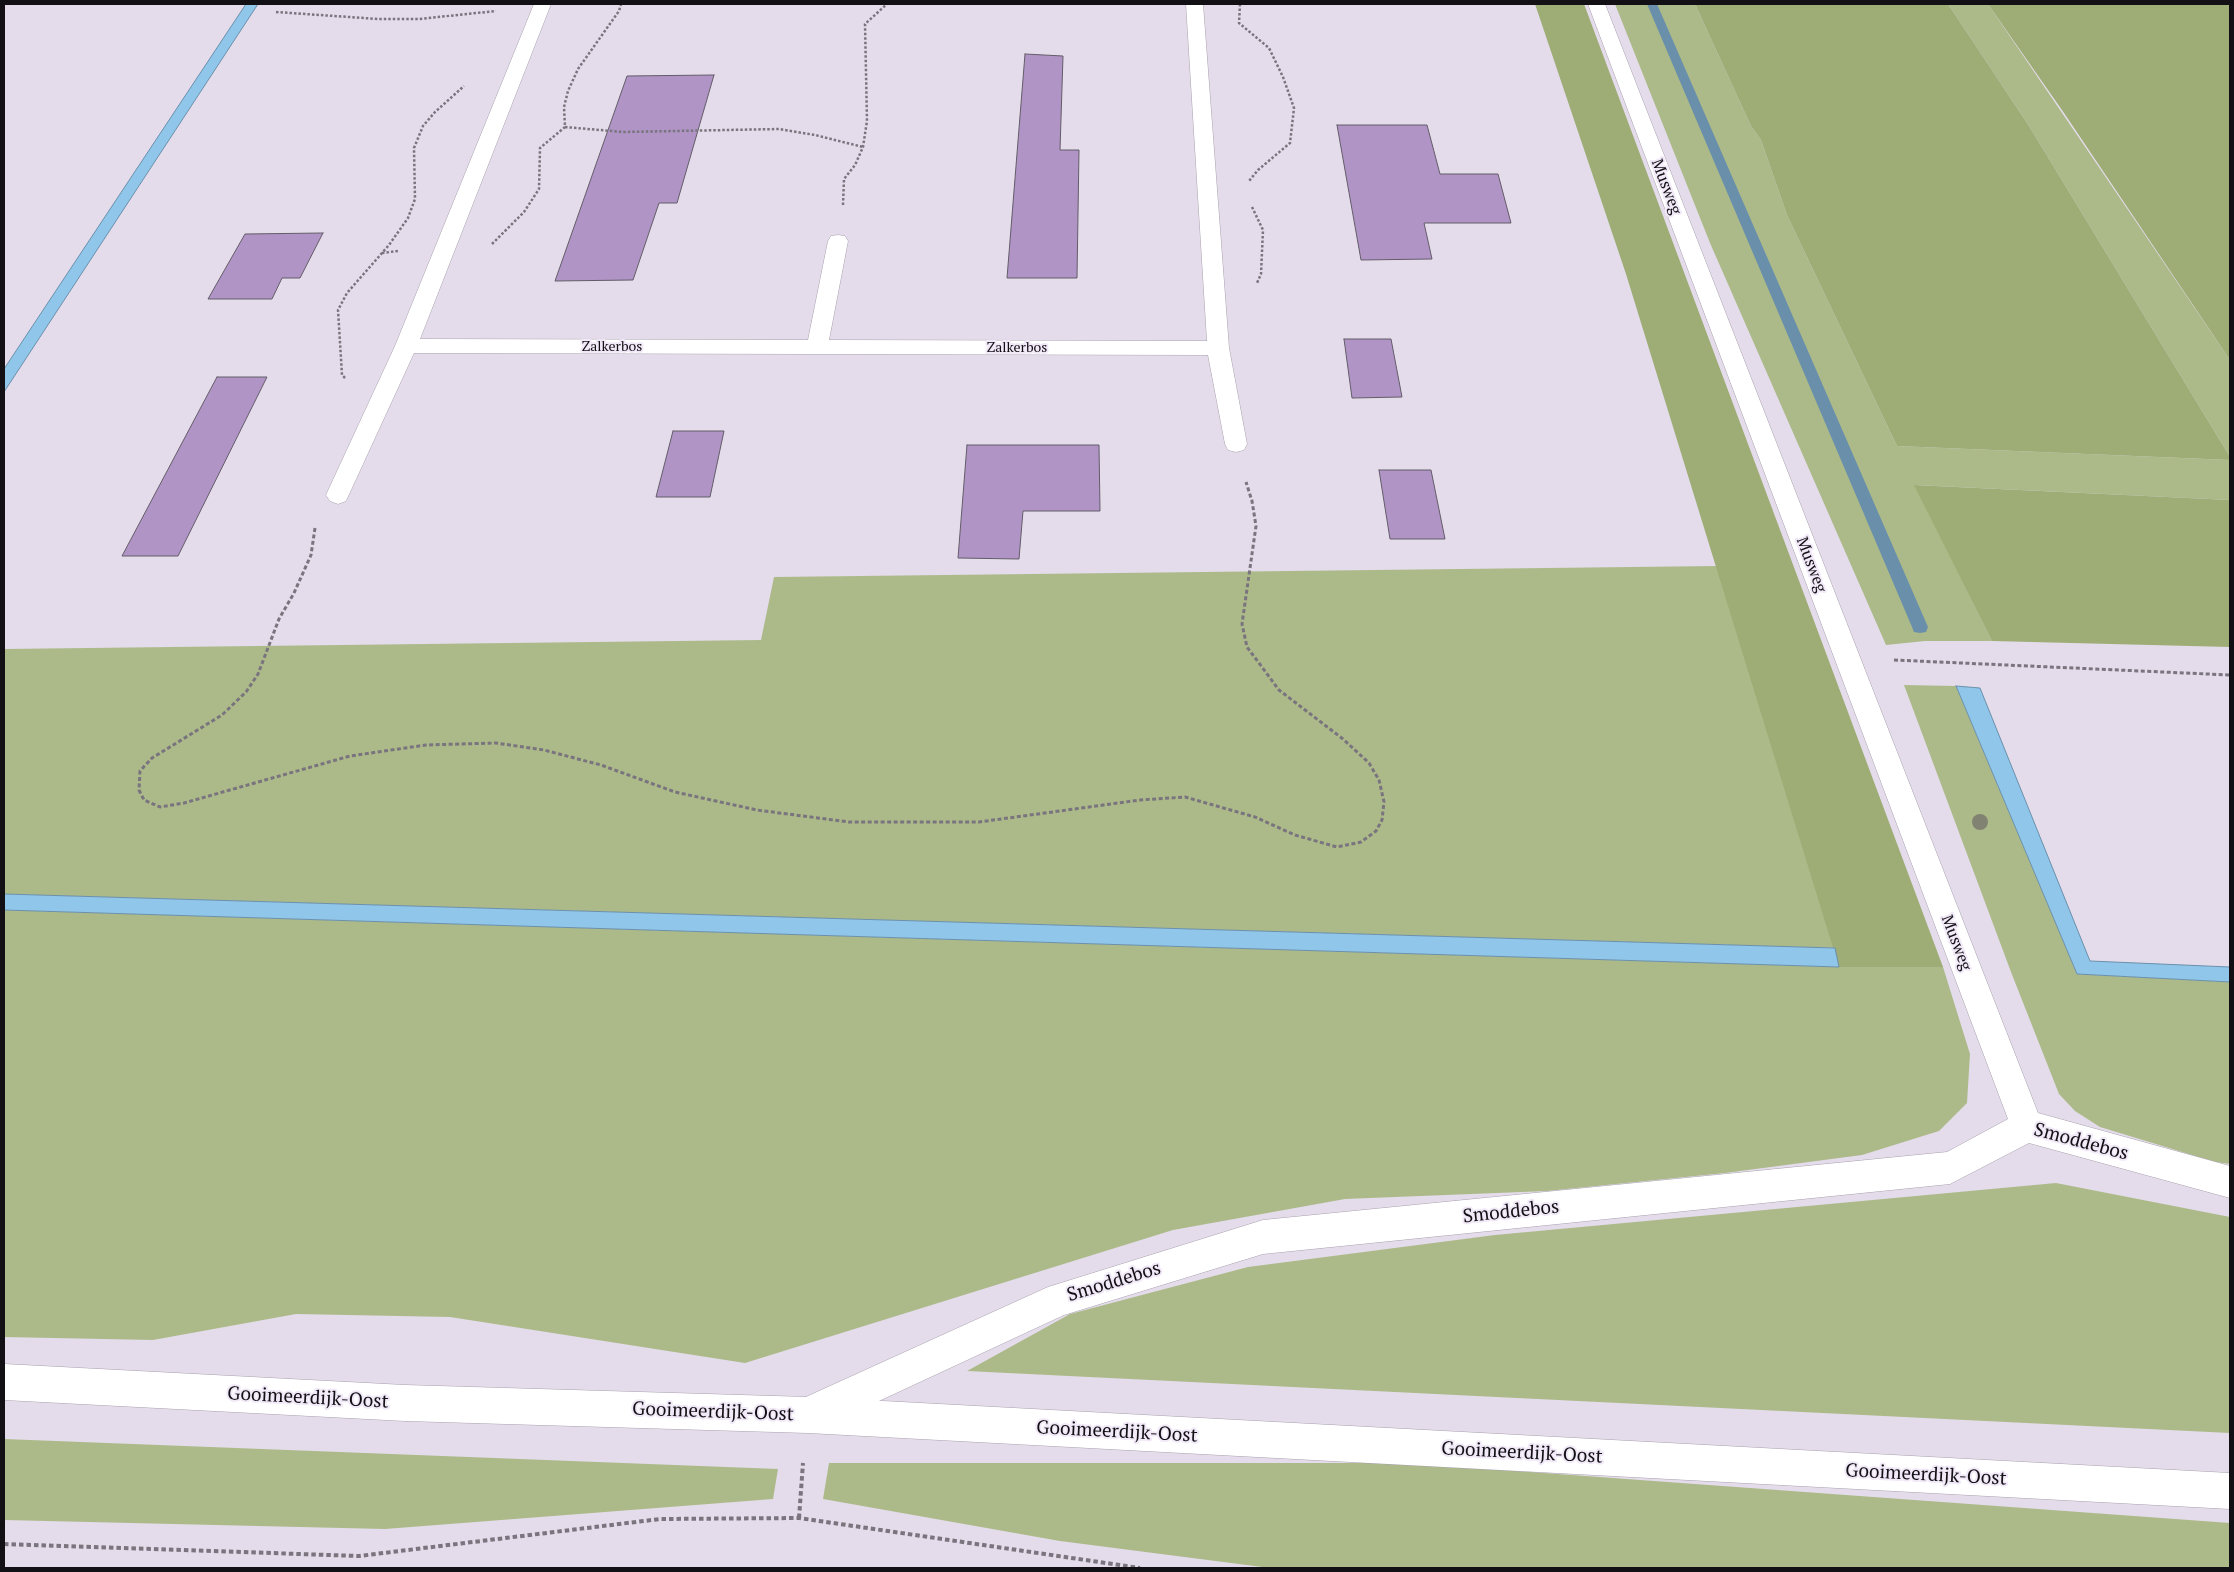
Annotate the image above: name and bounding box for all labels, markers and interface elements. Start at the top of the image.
street label: Musweg [1647,157,1685,217]
street label: Zalkerbos [582,339,642,355]
street label: Zalkerbos [987,340,1047,356]
street label: Musweg [1792,535,1830,595]
street label: Musweg [1937,913,1975,973]
street label: Smoddebos [2031,1118,2131,1166]
street label: Smoddebos [1462,1196,1560,1228]
street label: Smoddebos [1064,1257,1164,1307]
street label: Gooimeerdijk-Oost [227,1382,389,1414]
street label: Gooimeerdijk-Oost [632,1398,794,1426]
street label: Gooimeerdijk-Oost [1036,1416,1198,1448]
street label: Gooimeerdijk-Oost [1441,1437,1603,1469]
street label: Gooimeerdijk-Oost [1845,1459,2007,1491]

